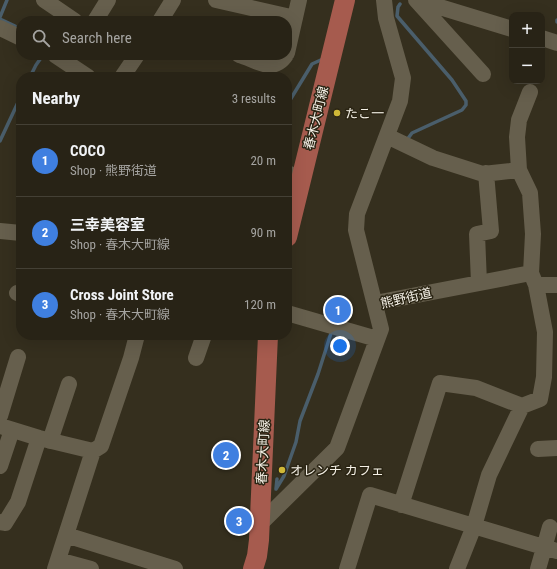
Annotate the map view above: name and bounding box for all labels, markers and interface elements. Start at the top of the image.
map controls [509,12,545,84]
button: + [509,12,545,48]
search box [16,16,292,60]
icon: search [30,27,52,49]
text: Search here [62,29,132,47]
button: − [509,48,545,84]
street label: 春木大町線 [301,85,331,151]
text: Nearby [32,88,80,108]
text: 3 results [232,91,276,106]
place label: たこ一 [345,106,384,121]
marker: たこ一 [332,108,342,118]
text: COCO [70,142,105,160]
text: 1 [42,153,48,168]
text: 20 m [250,153,276,168]
text: Shop · 熊野街道 [70,163,157,178]
text: 三幸美容室 [70,216,145,234]
text: 2 [42,225,48,240]
text: 90 m [250,225,276,240]
text: Shop · 春木大町線 [70,237,170,252]
street label: 熊野街道 [379,285,433,311]
text: Cross Joint Store [70,286,174,304]
pin: 1 [325,295,351,325]
text: 3 [42,297,48,312]
text: 120 m [244,297,276,312]
text: Shop · 春木大町線 [70,307,170,322]
your location [330,336,350,356]
street label: 春木大町線 [254,419,272,485]
pin: 2 [213,440,239,470]
place label: オレンチ カフェ [290,463,384,478]
marker: オレンチ カフェ [277,465,287,475]
pin: 3 [226,506,252,536]

